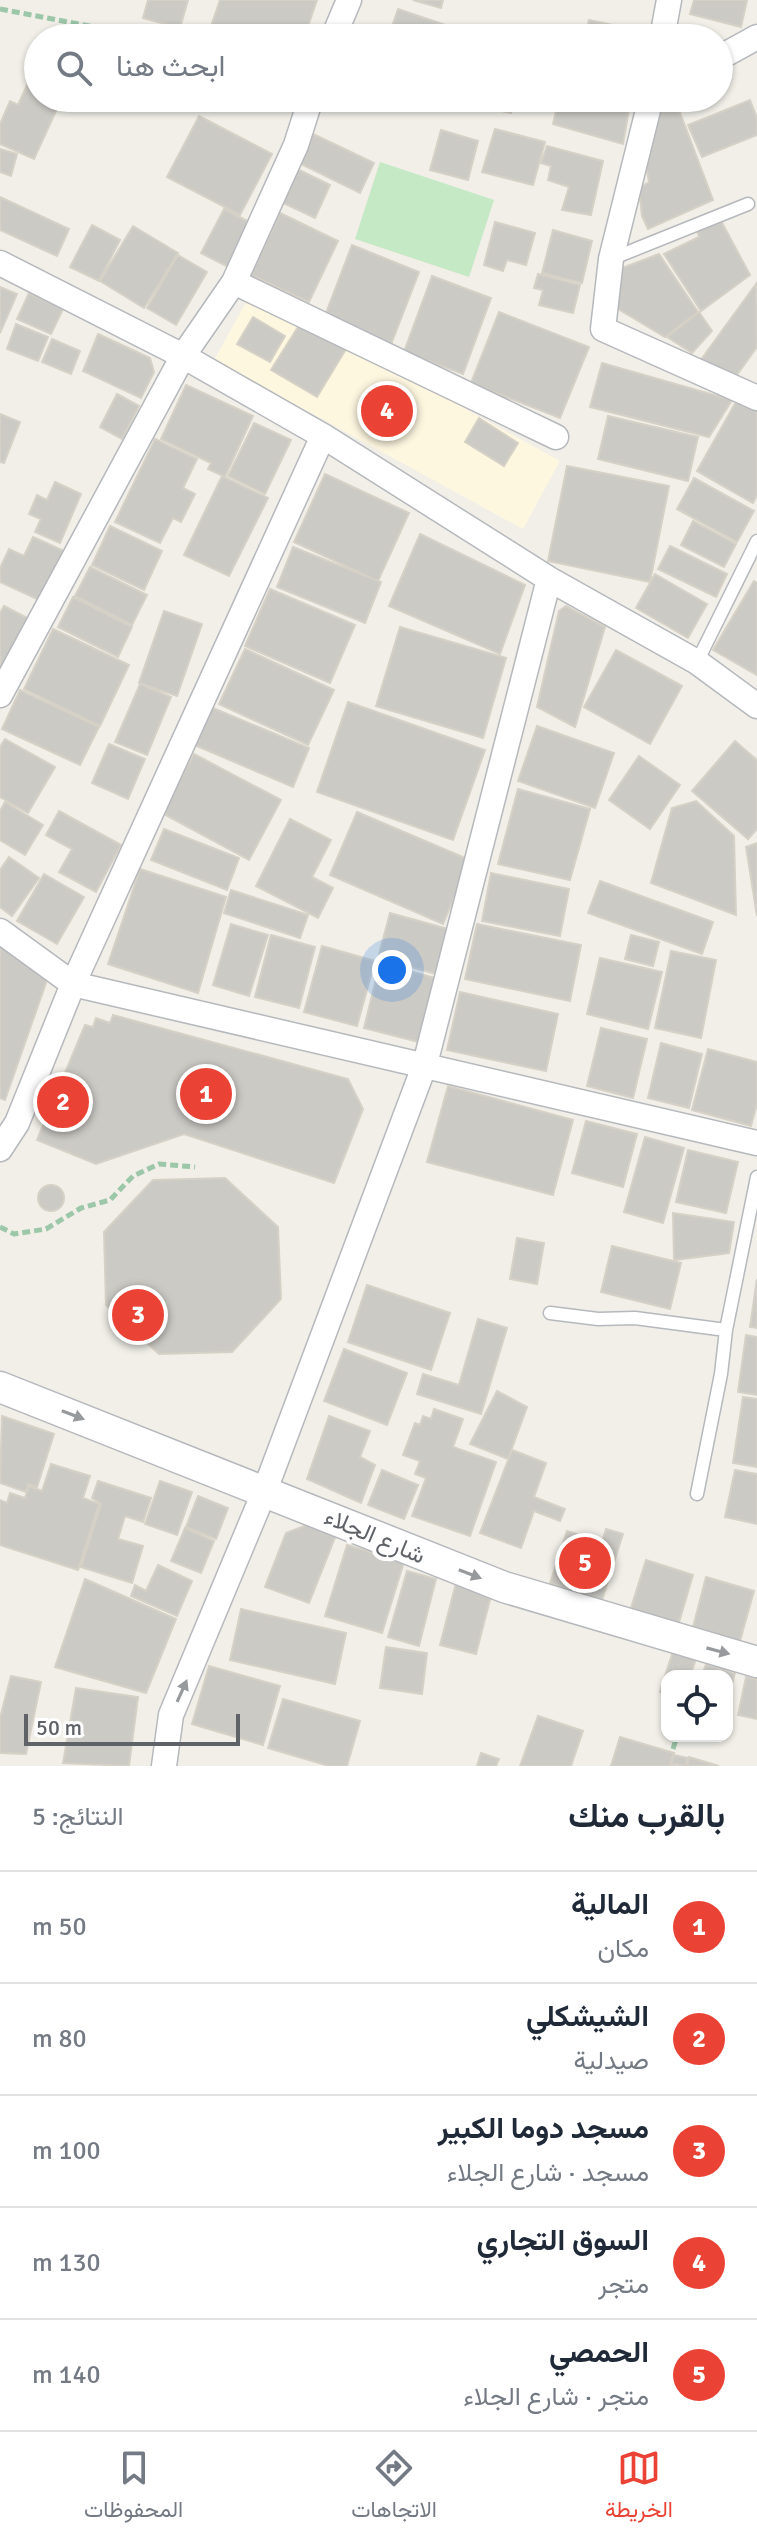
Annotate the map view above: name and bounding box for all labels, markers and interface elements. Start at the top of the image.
search box [24,24,733,112]
icon: search [52,46,96,90]
text: ابحث هنا [116,48,226,85]
pin: 4 [361,381,413,441]
your location [372,950,412,990]
pin: 1 [180,1064,232,1124]
pin: 2 [37,1072,89,1132]
pin: 3 [112,1285,164,1345]
one-way arrow [61,1409,85,1422]
street label: شارع الجلاء [320,1501,430,1572]
pin: 5 [559,1533,611,1593]
one-way arrow [458,1568,482,1581]
one-way arrow [707,1645,731,1658]
map controls [661,1670,733,1742]
button: locate [661,1670,733,1742]
one-way arrow [175,1679,189,1703]
scale bar [24,1710,240,1746]
text: 50 m [36,1714,82,1741]
text: بالقرب منك [568,1795,725,1837]
text: النتائج: 5 [32,1801,124,1833]
text: المالية [571,1886,649,1923]
text: 50 m [32,1911,87,1943]
text: 1 [692,1911,706,1943]
text: مكان [597,1933,649,1965]
text: الشيشكلي [526,1998,649,2035]
text: 80 m [32,2023,87,2055]
text: 2 [692,2023,706,2055]
text: صيدلية [574,2045,649,2077]
text: مسجد دوما الكبير [438,2110,649,2147]
text: 100 m [32,2135,101,2167]
text: 3 [692,2135,706,2167]
text: مسجد · شارع الجلاء [447,2157,649,2189]
text: السوق التجاري [477,2222,649,2259]
text: 130 m [32,2247,101,2279]
text: 4 [692,2247,706,2279]
text: متجر [598,2269,649,2301]
text: الحمصي [549,2334,649,2371]
text: 140 m [32,2359,101,2391]
text: 5 [692,2359,706,2391]
text: متجر · شارع الجلاء [463,2381,649,2413]
tab: المحفوظات [84,2446,183,2529]
tab: الاتجاهات [351,2446,437,2529]
tab: الخريطة [605,2446,673,2529]

